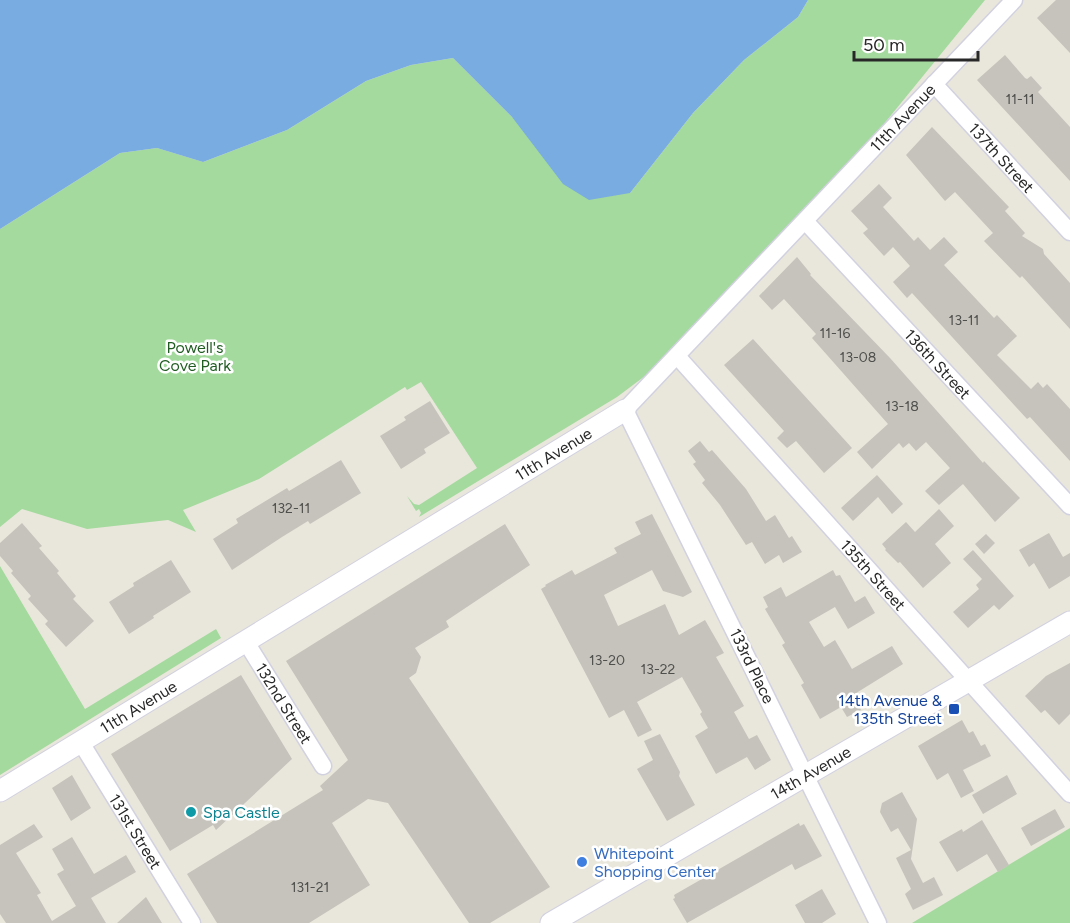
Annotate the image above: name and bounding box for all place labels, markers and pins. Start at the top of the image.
place label: 14th Avenue & 135th Street [838,691,943,728]
marker: 14th Avenue & 135th Street [947,702,961,716]
place label: Spa Castle [203,803,280,822]
marker: Spa Castle [184,805,198,819]
place label: Whitepoint Shopping Center [594,844,717,881]
marker: Whitepoint Shopping Center [575,855,589,869]

